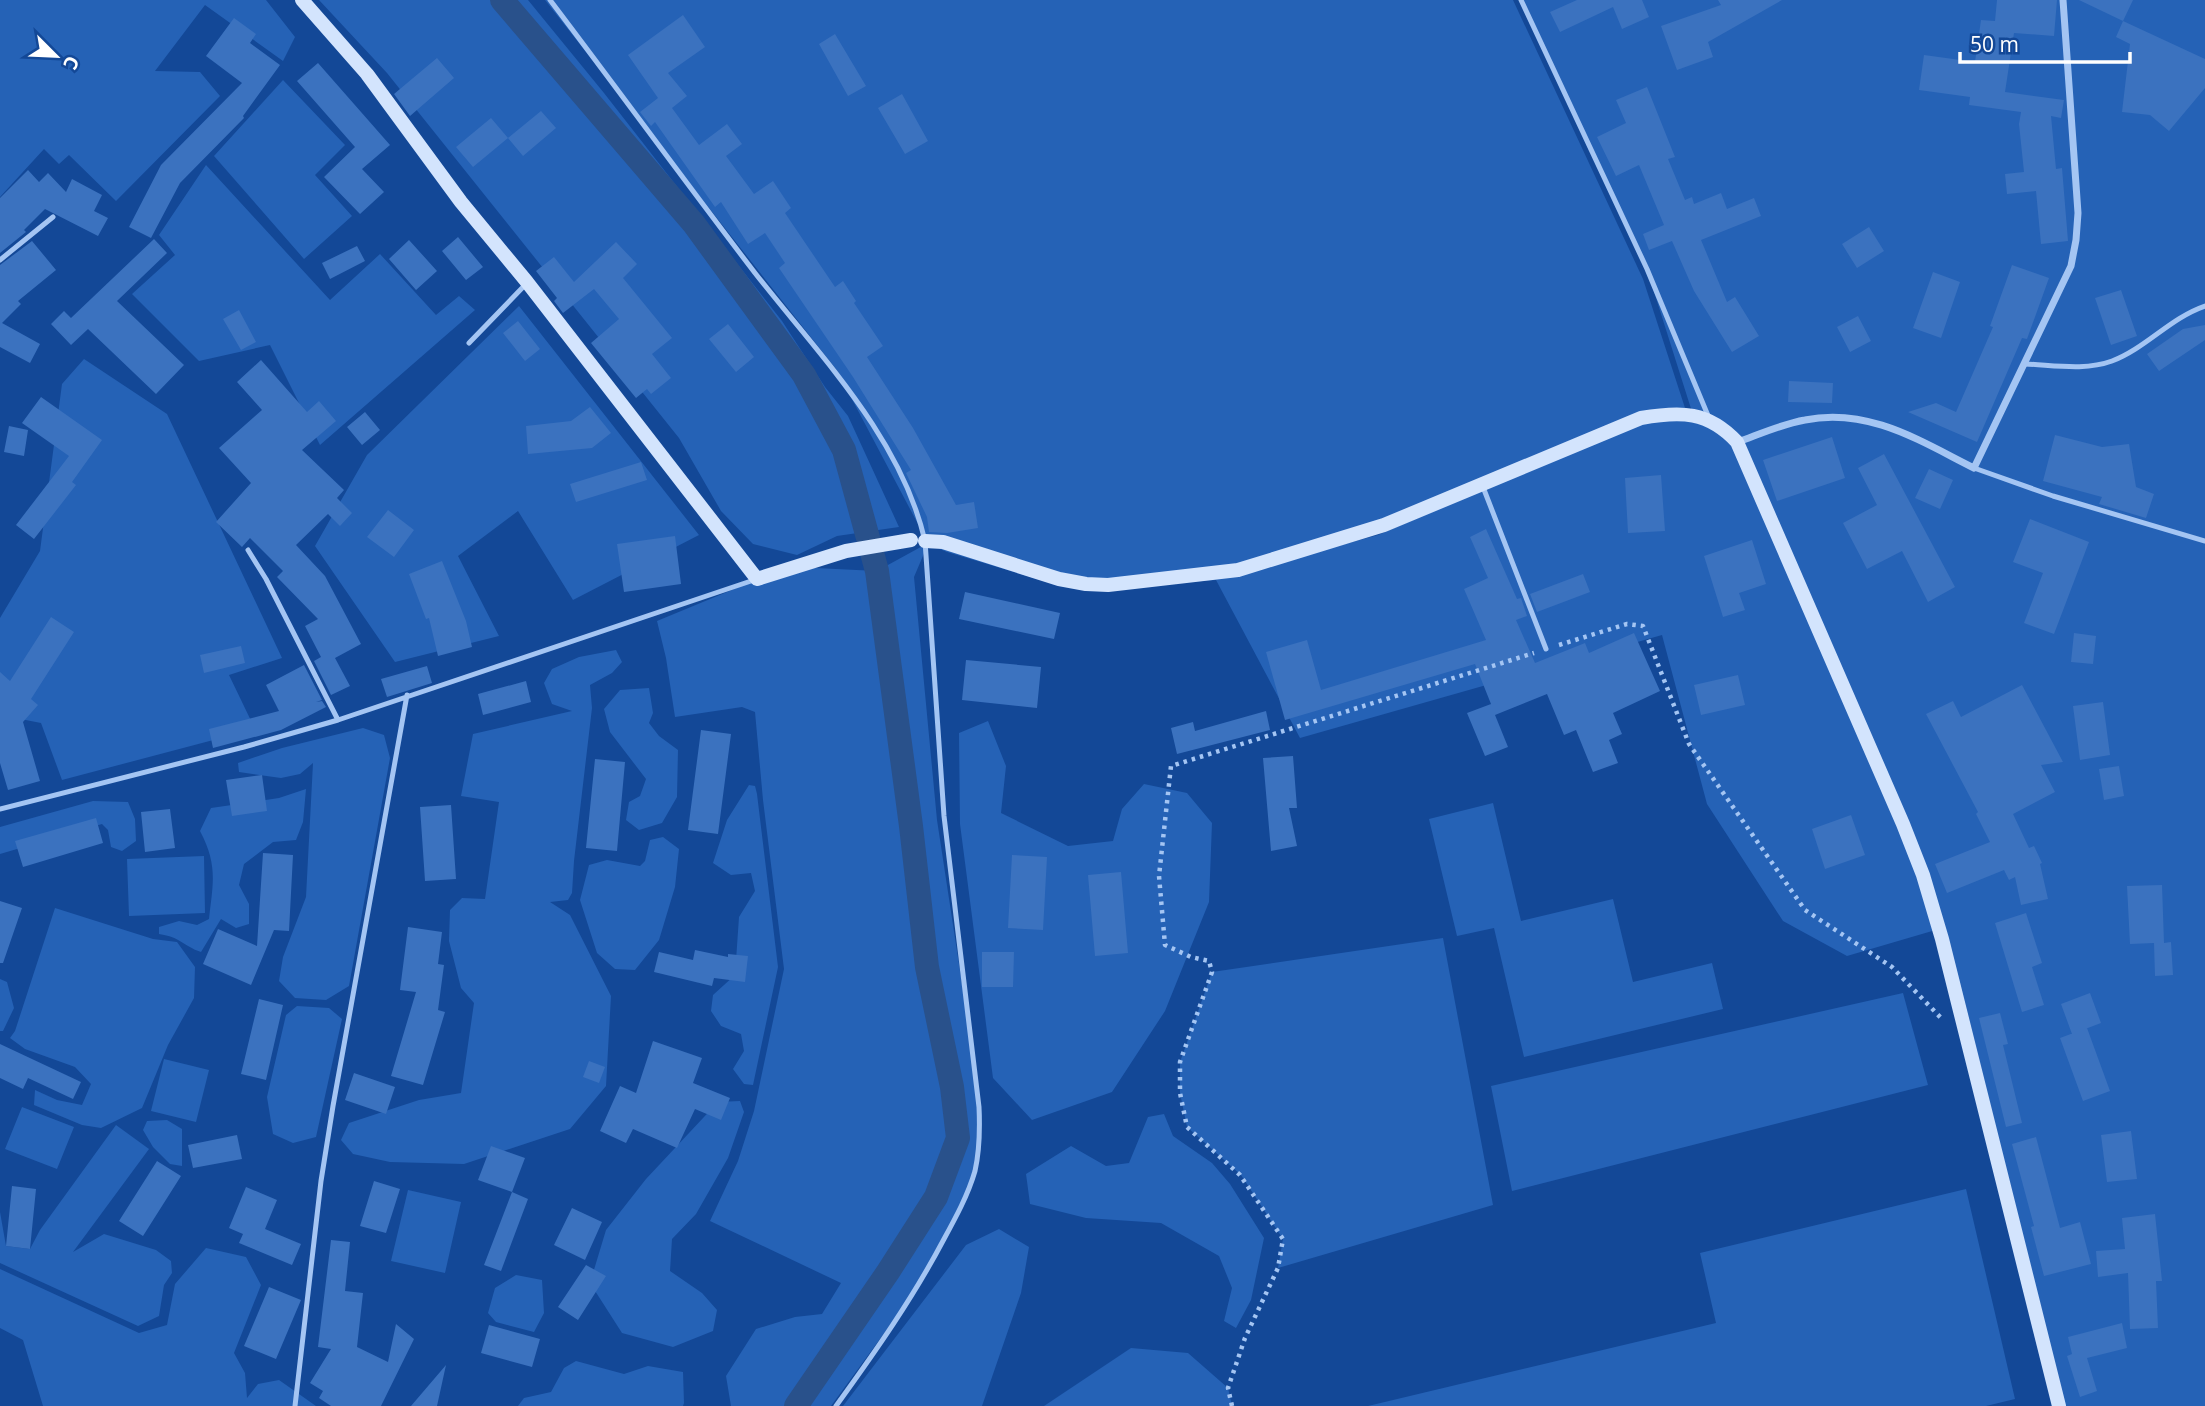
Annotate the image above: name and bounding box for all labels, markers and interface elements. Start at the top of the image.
north arrow [21,21,91,91]
scale bar [1960,21,2130,65]
text: 50 m [1970,30,2019,58]
text: С [57,52,86,74]

